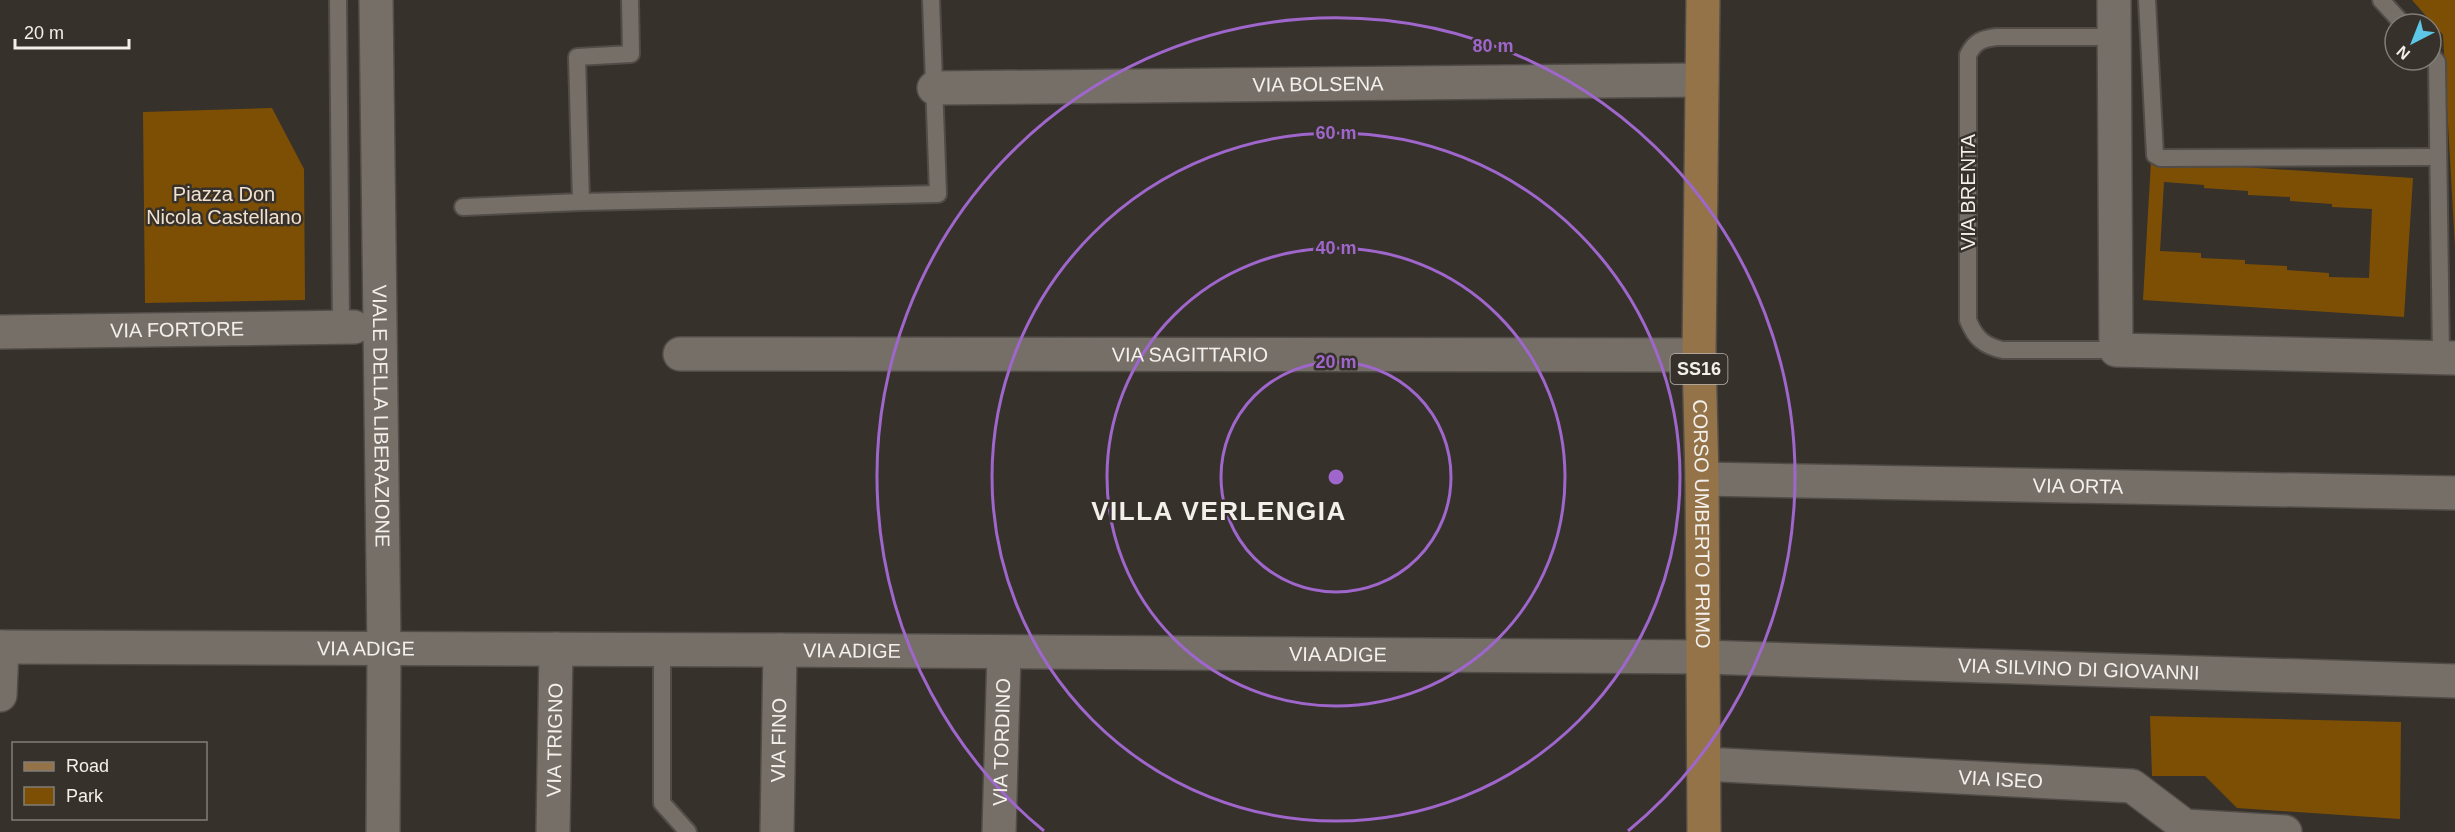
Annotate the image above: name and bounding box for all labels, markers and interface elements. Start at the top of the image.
scale bar [15,12,129,50]
north arrow [2383,12,2443,72]
text: 20 m [24,23,64,43]
text: 80 m [1472,36,1514,56]
text: N [2393,43,2413,63]
street label: VIA BOLSENA [1252,72,1384,96]
text: 60 m [1315,123,1357,143]
street label: VIA BRENTA [1957,133,1979,250]
park label: Piazza Don Nicola Castellano [146,183,302,228]
text: 40 m [1315,238,1357,258]
street label: VIALE DELLA LIBERAZIONE [369,285,394,547]
street label: VIA FORTORE [110,318,244,341]
street label: VIA SAGITTARIO [1112,343,1268,366]
text: 20 m [1315,352,1357,372]
road number: SS16 [1670,354,1728,384]
street label: CORSO UMBERTO PRIMO [1689,399,1714,649]
centre of rings [1326,467,1346,487]
street label: VIA ORTA [2033,474,2124,498]
district label: VILLA VERLENGIA [1091,496,1347,526]
street label: VIA ADIGE [317,637,415,660]
street label: VIA ADIGE [803,639,901,662]
street label: VIA ADIGE [1289,643,1387,666]
street label: VIA SILVINO DI GIOVANNI [1958,654,2200,684]
street label: VIA TORDINO [989,678,1014,806]
street label: VIA TRIGNO [543,683,566,797]
street label: VIA FINO [767,698,790,782]
legend [12,742,207,820]
text: Road [66,756,109,776]
street label: VIA ISEO [1958,766,2043,792]
text: Park [66,786,104,806]

